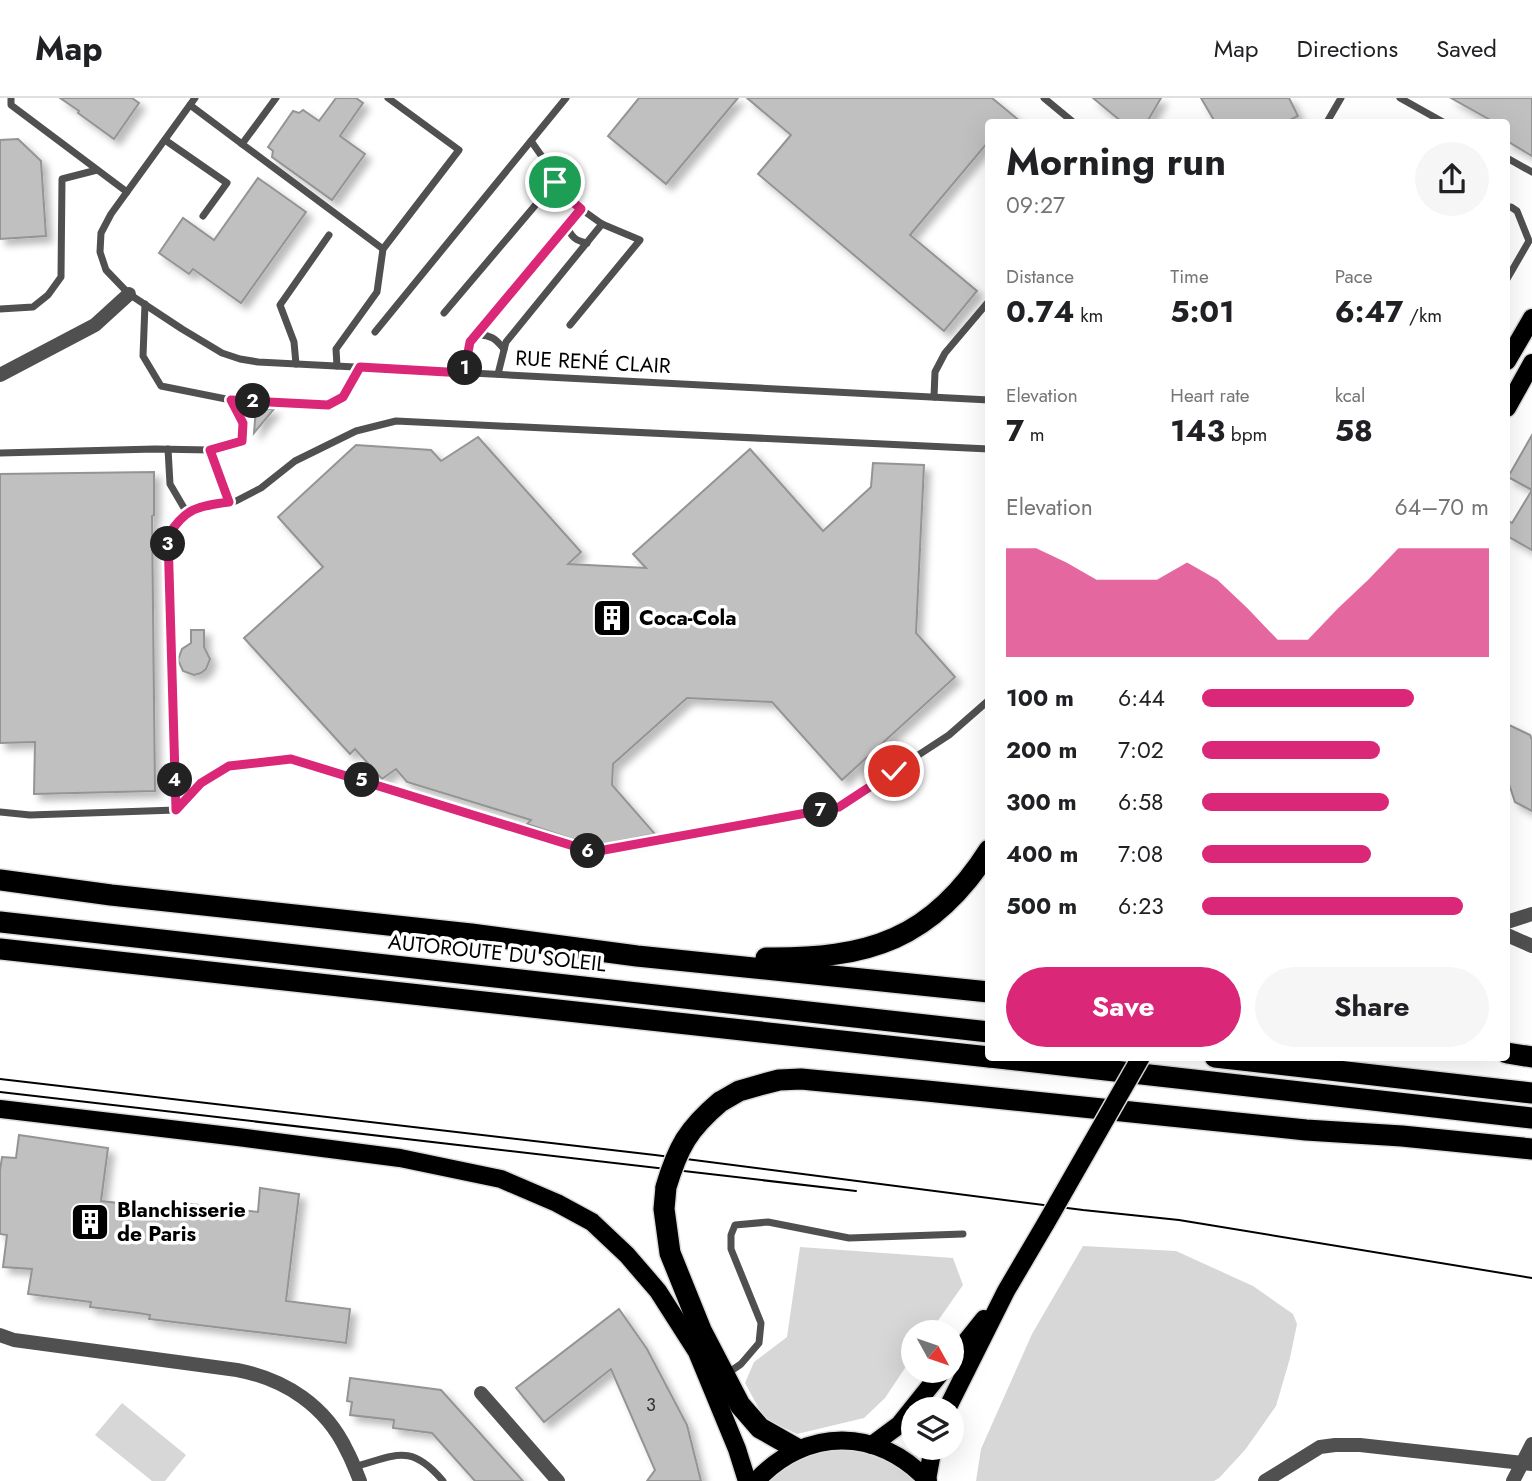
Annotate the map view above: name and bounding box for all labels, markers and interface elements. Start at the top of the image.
text: Map [35,25,103,72]
text: Map [1214,31,1259,66]
text: Directions [1297,31,1398,66]
text: Saved [1436,31,1497,66]
text: Morning run [1006,134,1226,189]
button: share [1415,142,1489,216]
pin [525,152,585,212]
icon: arrive [536,163,574,201]
text: 09:27 [1006,188,1065,222]
text: Distance [1006,263,1074,290]
text: Time [1170,263,1209,290]
text: Pace [1335,263,1373,290]
text: 0.74 [1006,290,1075,333]
text: 5:01 [1170,290,1234,333]
text: 6:47 [1335,290,1403,333]
text: km [1075,302,1103,329]
text: /km [1403,302,1442,329]
street label: RUE RENÉ CLAIR [515,343,672,381]
pin: 1 [448,350,482,386]
text: 1 [460,354,469,381]
text: Elevation [1006,382,1078,409]
text: Heart rate [1170,382,1250,409]
text: kcal [1335,382,1365,409]
pin: 2 [236,384,270,418]
text: 2 [246,387,259,414]
text: 7 [1006,409,1024,452]
text: 143 [1170,409,1225,452]
text: 58 [1335,409,1373,452]
text: m [1024,421,1045,448]
text: bpm [1225,421,1267,448]
text: Elevation [1006,490,1093,524]
text: 64–70 m [1395,490,1489,524]
pin: 3 [150,526,186,562]
text: 3 [162,530,173,557]
building icon: Coca-Cola [591,597,633,639]
place label: Coca-Cola [639,603,737,633]
text: 100 m [1006,681,1074,715]
text: 6:44 [1118,681,1165,715]
text: 200 m [1006,733,1077,767]
text: 7:02 [1118,733,1164,767]
pin [864,741,924,801]
icon: check [875,752,913,790]
pin: 4 [158,762,192,798]
pin: 5 [344,762,380,798]
text: 4 [168,766,181,793]
text: 5 [355,766,368,793]
text: 300 m [1006,785,1077,819]
text: 6:58 [1118,785,1164,819]
pin: 7 [804,792,838,828]
text: 7 [815,796,826,823]
pin: 6 [570,834,606,868]
text: 6 [581,837,594,864]
text: 400 m [1006,837,1078,871]
text: 7:08 [1118,837,1163,871]
text: 500 m [1006,889,1077,923]
text: 6:23 [1118,889,1164,923]
street label: AUTOROUTE DU SOLEIL [387,927,608,979]
button: Save [1006,967,1241,1047]
button: Share [1255,967,1489,1047]
place label: Blanchisserie de Paris [117,1195,246,1249]
building icon: Blanchisserie de Paris [69,1201,111,1243]
north arrow [901,1320,964,1382]
map controls [901,1320,964,1460]
house number: 3 [646,1392,656,1418]
button: layers [901,1397,964,1460]

